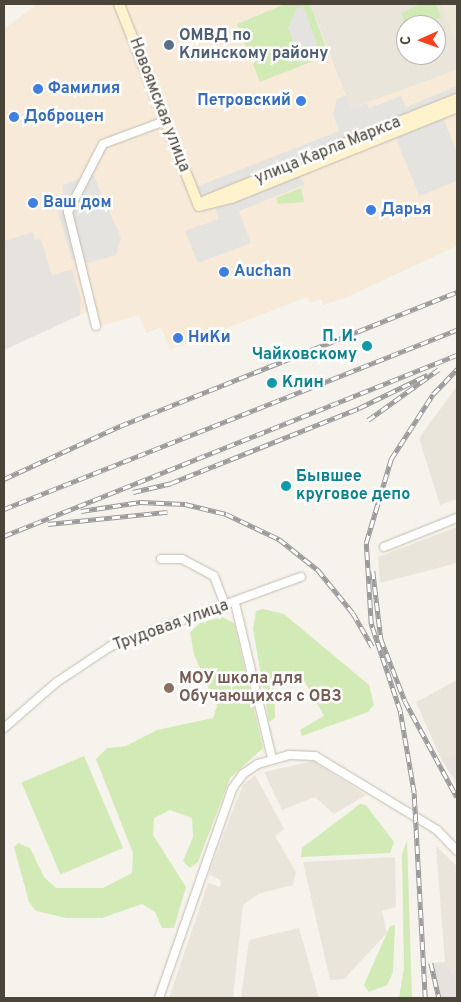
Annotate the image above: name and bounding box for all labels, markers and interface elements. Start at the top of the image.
north arrow [396,15,446,65]
place label: ОМВД по Клинскому району [179,26,328,64]
street label: Новоямская улица [125,35,193,175]
text: С [398,36,415,45]
marker: ОМВД по Клинскому району [163,39,175,51]
place label: Фамилия [48,79,120,99]
marker: Фамилия [32,83,44,95]
place label: Петровский [197,91,291,111]
marker: Петровский [295,95,307,107]
place label: Доброцен [24,107,104,127]
marker: Доброцен [8,111,20,123]
street label: улица Карла Маркса [252,113,404,189]
place label: Ваш дом [43,193,111,213]
marker: Ваш дом [27,197,39,209]
place label: Дарья [381,200,431,220]
marker: Дарья [365,204,377,216]
place label: Auchan [234,262,291,282]
marker: Auchan [218,266,230,278]
place label: П. И. Чайковскому [252,327,357,365]
place label: НиКи [188,328,231,348]
marker: НиКи [172,332,184,344]
marker: П. И. Чайковскому [361,340,373,352]
place label: Клин [282,373,324,393]
marker: Клин [266,377,278,389]
place label: Бывшее круговое депо [296,467,410,505]
marker: Бывшее круговое депо [280,480,292,492]
street label: Трудовая улица [111,596,231,656]
place label: МОУ школа для Обучающихся с ОВЗ [179,669,341,707]
marker: МОУ школа для Обучающихся с ОВЗ [163,682,175,694]

